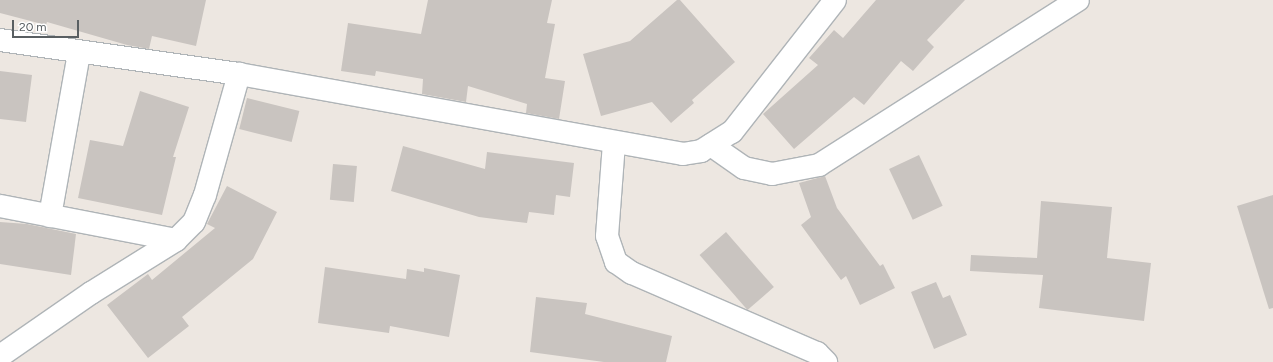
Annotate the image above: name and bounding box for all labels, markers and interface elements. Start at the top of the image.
scale bar [14,12,81,38]
text: 20 m [19,20,47,34]

